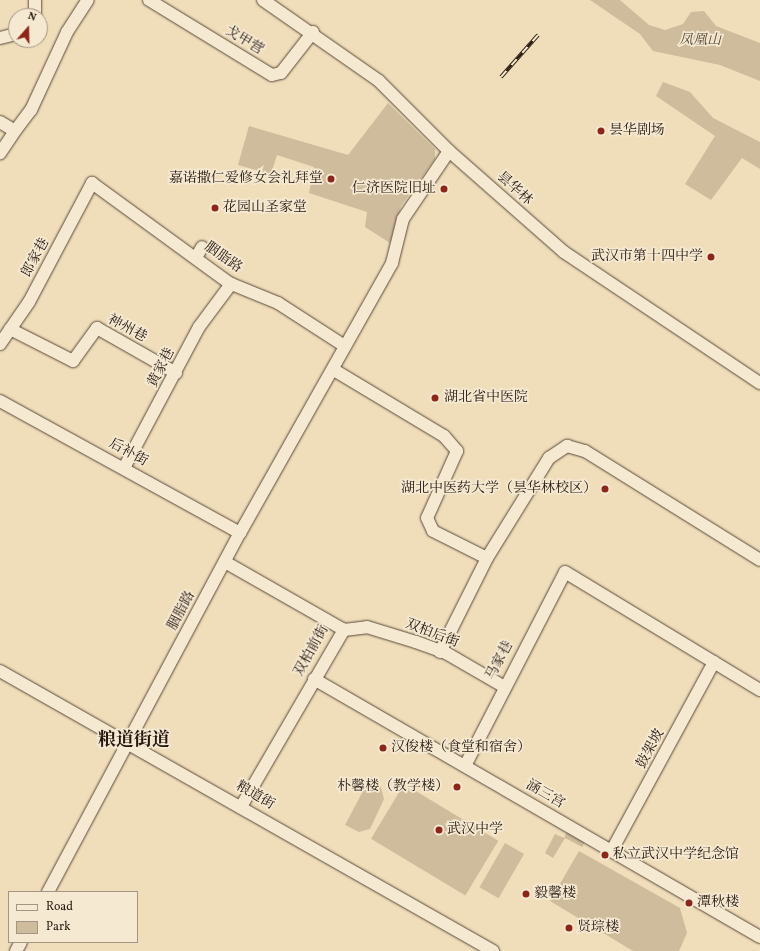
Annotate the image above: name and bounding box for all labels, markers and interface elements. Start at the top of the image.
north arrow [8,8,48,48]
text: N [26,9,38,26]
street label: 戈甲营 [222,23,266,59]
park label: 凤凰山 [679,33,721,49]
place label: 昙华剧场 [609,123,665,139]
marker: 昙华剧场 [596,126,606,136]
street label: 昙华林 [493,169,535,209]
place label: 嘉诺撒仁爱修女会礼拜堂 [169,171,323,187]
marker: 嘉诺撒仁爱修女会礼拜堂 [326,174,336,184]
place label: 仁济医院旧址 [352,181,436,197]
marker: 仁济医院旧址 [439,184,449,194]
place label: 花园山圣家堂 [223,200,307,216]
marker: 花园山圣家堂 [210,203,220,213]
street label: 郎家巷 [18,236,54,280]
street label: 胭脂路 [201,239,245,277]
place label: 武汉市第十四中学 [591,249,703,265]
marker: 武汉市第十四中学 [706,252,716,262]
street label: 神州巷 [105,312,149,346]
street label: 黄家巷 [145,345,179,391]
place label: 湖北省中医院 [444,390,528,406]
marker: 湖北省中医院 [429,392,441,404]
street label: 后补街 [106,435,150,471]
place label: 湖北中医药大学（昙华林校区） [401,481,597,497]
marker: 湖北中医药大学（昙华林校区） [600,484,610,494]
street label: 胭脂路 [165,589,199,633]
street label: 双柏后街 [403,616,461,652]
street label: 双柏前街 [291,622,333,680]
street label: 马家巷 [483,639,517,683]
street label: 鼓架坡 [634,727,668,771]
district label: 粮道街道 [98,730,170,752]
place label: 汉俊楼（食堂和宿舍） [391,740,531,756]
marker: 汉俊楼（食堂和宿舍） [378,743,388,753]
street label: 涵三宫 [523,777,567,813]
street label: 粮道街 [233,778,277,814]
place label: 朴馨楼（教学楼） [337,779,449,795]
marker: 朴馨楼（教学楼） [452,782,462,792]
place label: 武汉中学 [447,822,503,838]
marker: 武汉中学 [434,825,444,835]
place label: 私立武汉中学纪念馆 [613,847,739,863]
marker: 私立武汉中学纪念馆 [600,850,610,860]
place label: 毅馨楼 [534,886,576,902]
marker: 毅馨楼 [521,889,531,899]
legend [8,891,138,943]
place label: 潭秋楼 [697,895,739,911]
marker: 潭秋楼 [684,898,694,908]
text: Road [46,899,73,915]
text: Park [46,919,71,935]
place label: 贤琮楼 [577,920,619,936]
marker: 贤琮楼 [564,923,574,933]

